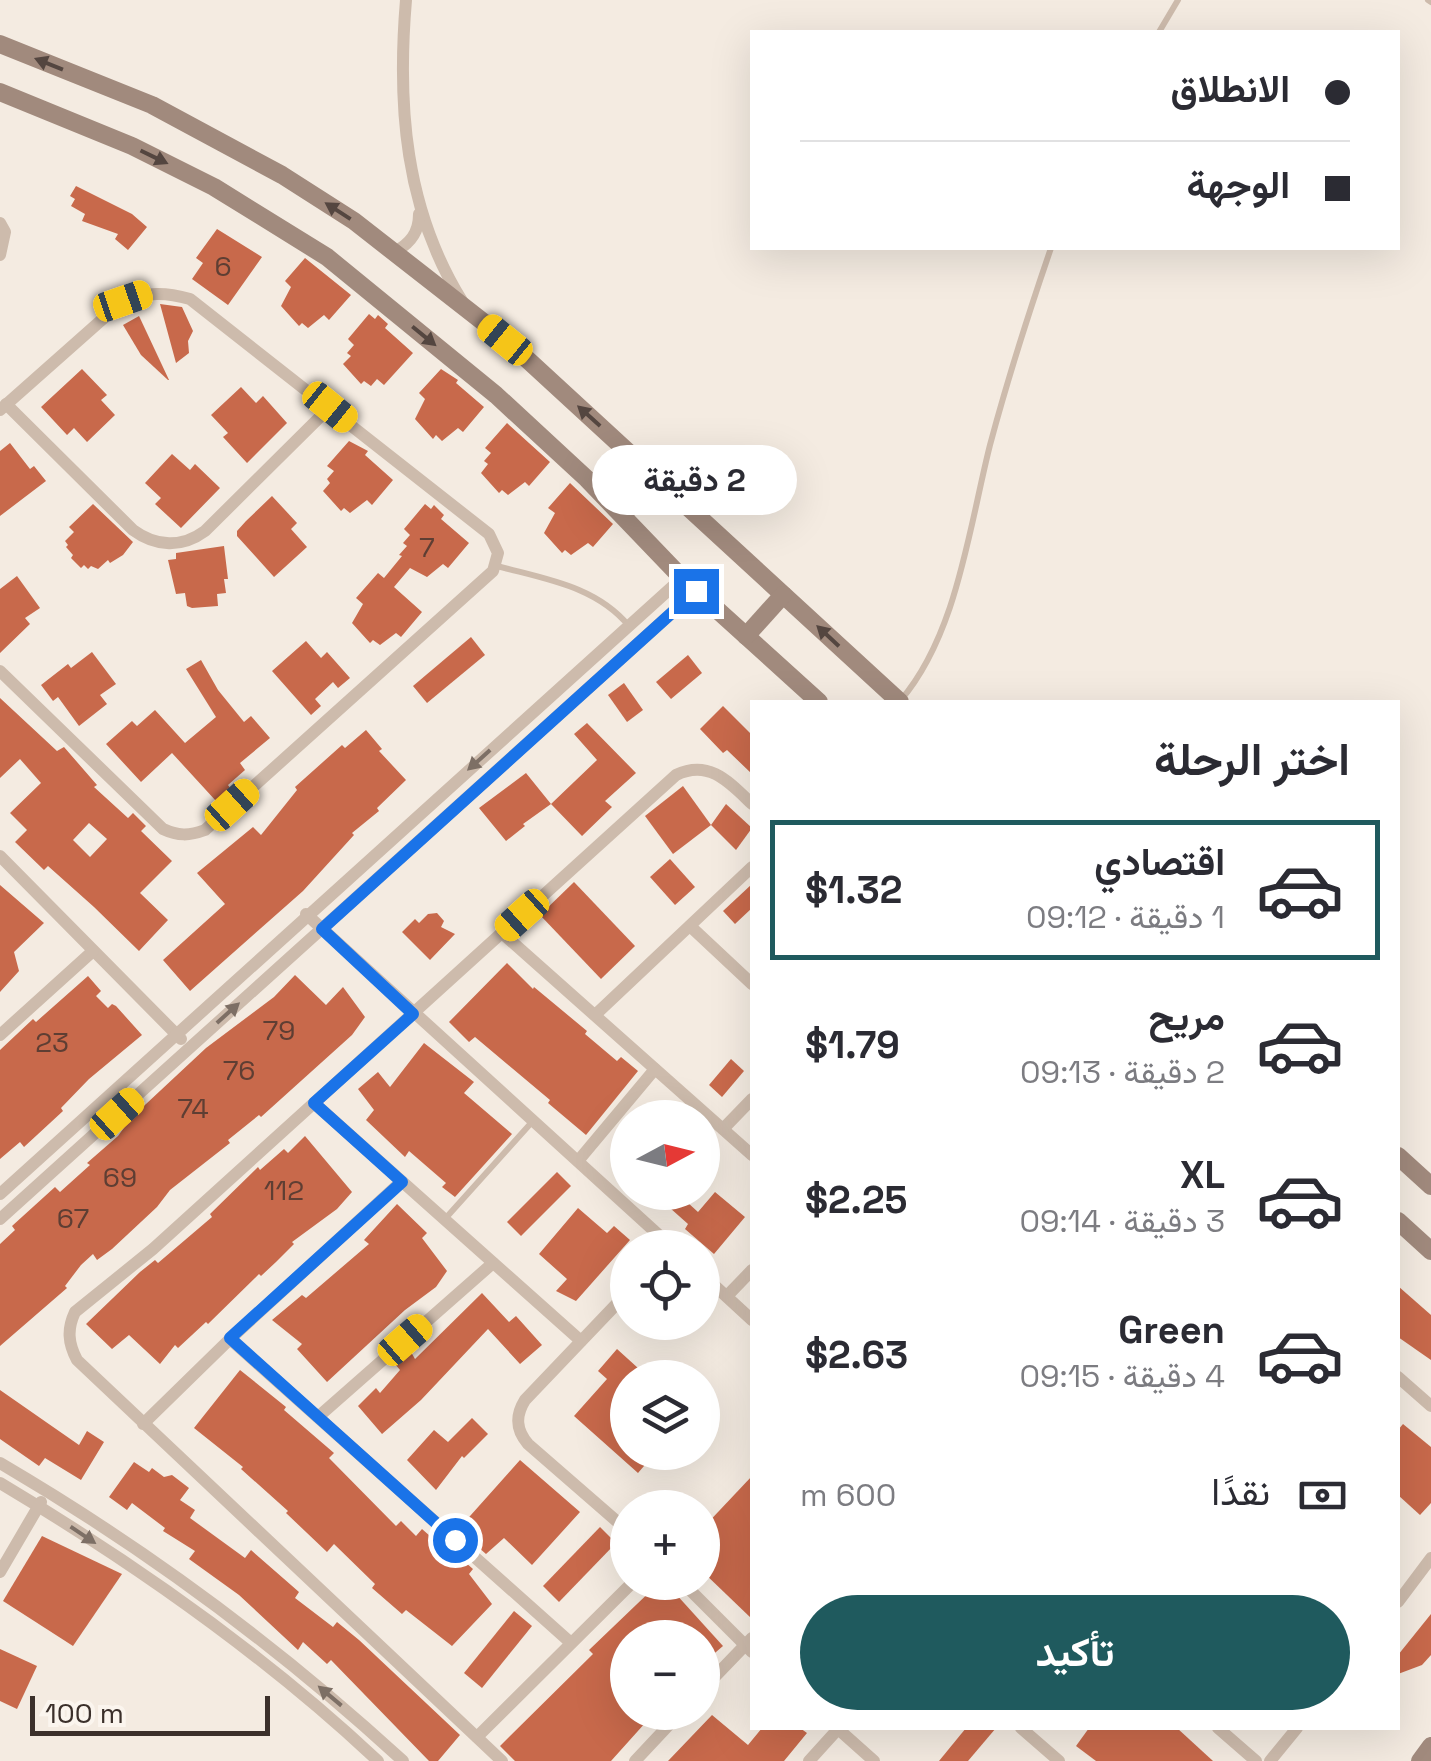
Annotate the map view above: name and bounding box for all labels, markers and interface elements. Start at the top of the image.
one-way arrow [34,55,64,71]
text: الانطلاق [1171,65,1290,113]
one-way arrow [140,148,169,165]
text: الوجهة [1187,161,1290,209]
one-way arrow [324,202,352,220]
house number: 6 [214,248,232,284]
car [90,277,156,325]
car [472,309,538,371]
one-way arrow [412,325,437,346]
car [297,376,363,438]
one-way arrow [577,406,602,428]
callout: 2 دقيقة [594,446,798,516]
text: 2 دقيقة [643,460,746,500]
house number: 7 [419,529,435,565]
route end [674,569,719,614]
one-way arrow [816,626,841,648]
text: اختر الرحلة [1154,731,1350,788]
one-way arrow [467,748,491,771]
car [200,774,264,836]
text: اقتصادي [1094,838,1225,886]
icon: car [1255,845,1345,935]
text: $1.32 [805,866,902,914]
car [490,884,554,946]
text: 1 دقيقة · 09:12 [1026,897,1225,937]
text: مريح [1149,993,1225,1041]
icon: car [1255,1000,1345,1090]
one-way arrow [216,1002,240,1025]
house number: 79 [263,1012,295,1048]
text: $1.79 [805,1021,900,1069]
house number: 23 [35,1024,69,1060]
house number: 76 [223,1052,255,1088]
text: 2 دقيقة · 09:13 [1020,1052,1225,1092]
car [85,1083,149,1145]
house number: 74 [177,1090,209,1126]
north arrow [610,1100,720,1210]
map controls [610,1100,720,1730]
text: XL [1180,1151,1225,1199]
icon: car [1255,1155,1345,1245]
house number: 69 [103,1159,137,1195]
house number: 112 [264,1172,304,1208]
text: $2.25 [805,1176,907,1224]
house number: 67 [57,1200,89,1236]
text: 3 دقيقة · 09:14 [1019,1201,1225,1241]
button: locate [610,1230,720,1340]
text: Green [1118,1306,1225,1354]
car [373,1309,437,1371]
icon: car [1255,1310,1345,1400]
text: $2.63 [805,1331,908,1379]
text: 4 دقيقة · 09:15 [1020,1356,1225,1396]
button: layers [610,1360,720,1470]
text: نقدًا [1211,1468,1270,1516]
icon: cash [1295,1468,1350,1523]
text: 600 m [800,1475,896,1515]
button: + [610,1490,720,1600]
route start [433,1518,478,1563]
one-way arrow [69,1525,96,1543]
button: تأكيد [800,1595,1350,1710]
button: − [610,1620,720,1730]
one-way arrow [318,1685,343,1707]
scale bar [30,1691,270,1736]
text: 100 m [45,1695,124,1731]

